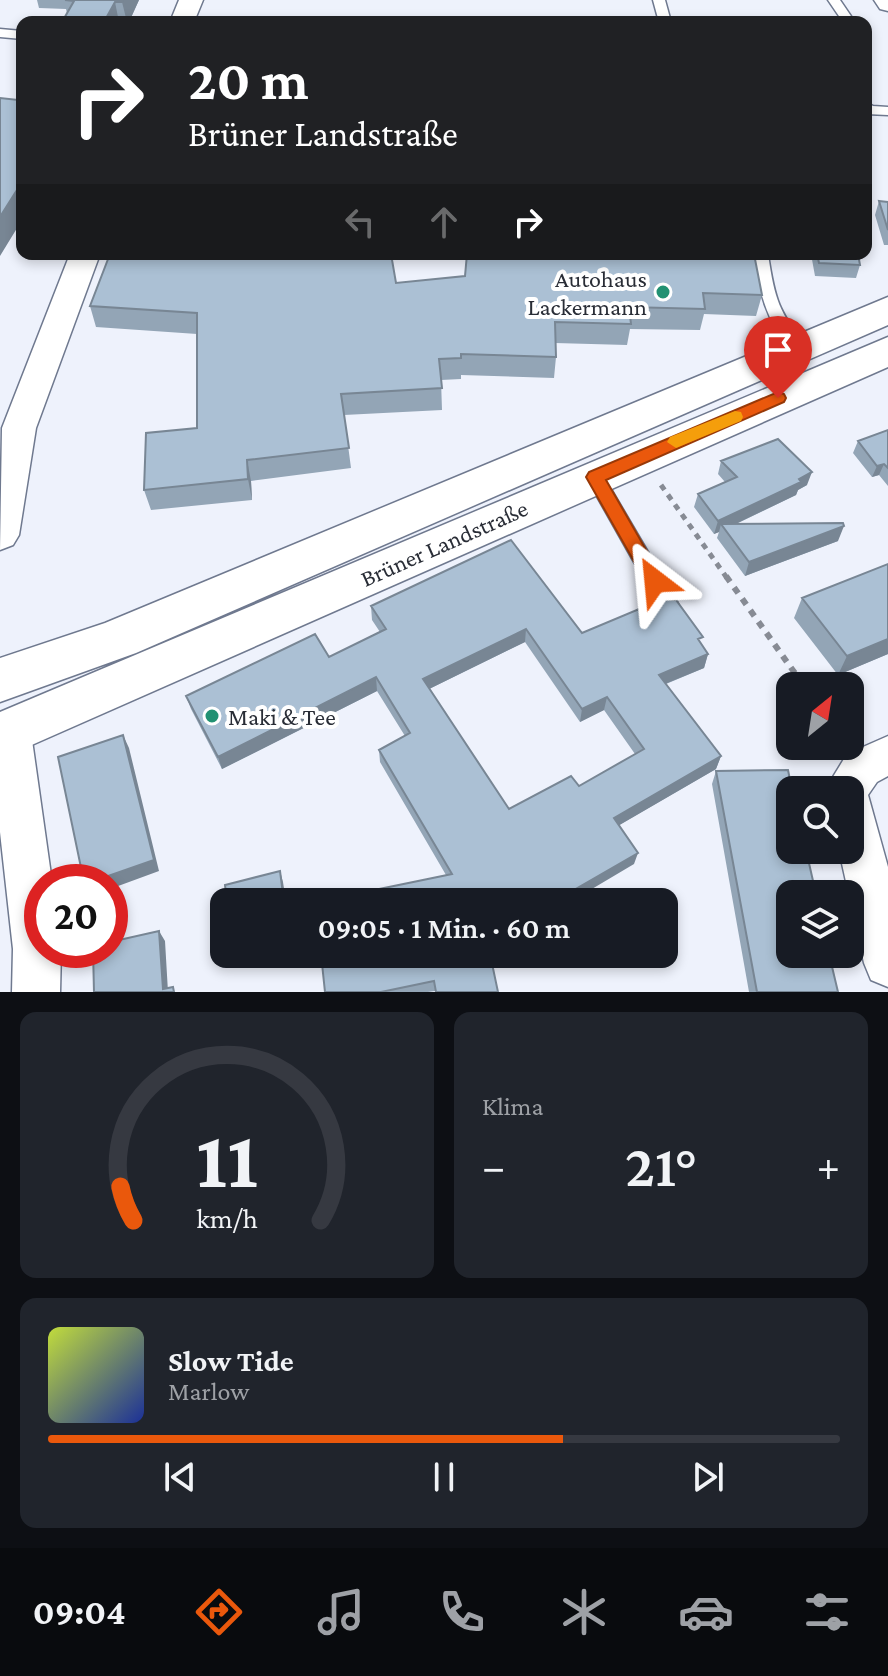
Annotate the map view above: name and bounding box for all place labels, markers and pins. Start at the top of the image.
place label: Autohaus Lackermann [528,265,647,320]
marker: Autohaus Lackermann [654,283,672,301]
pin [744,316,812,398]
place label: Maki & Tee [228,703,336,730]
marker: Maki & Tee [203,707,221,725]

